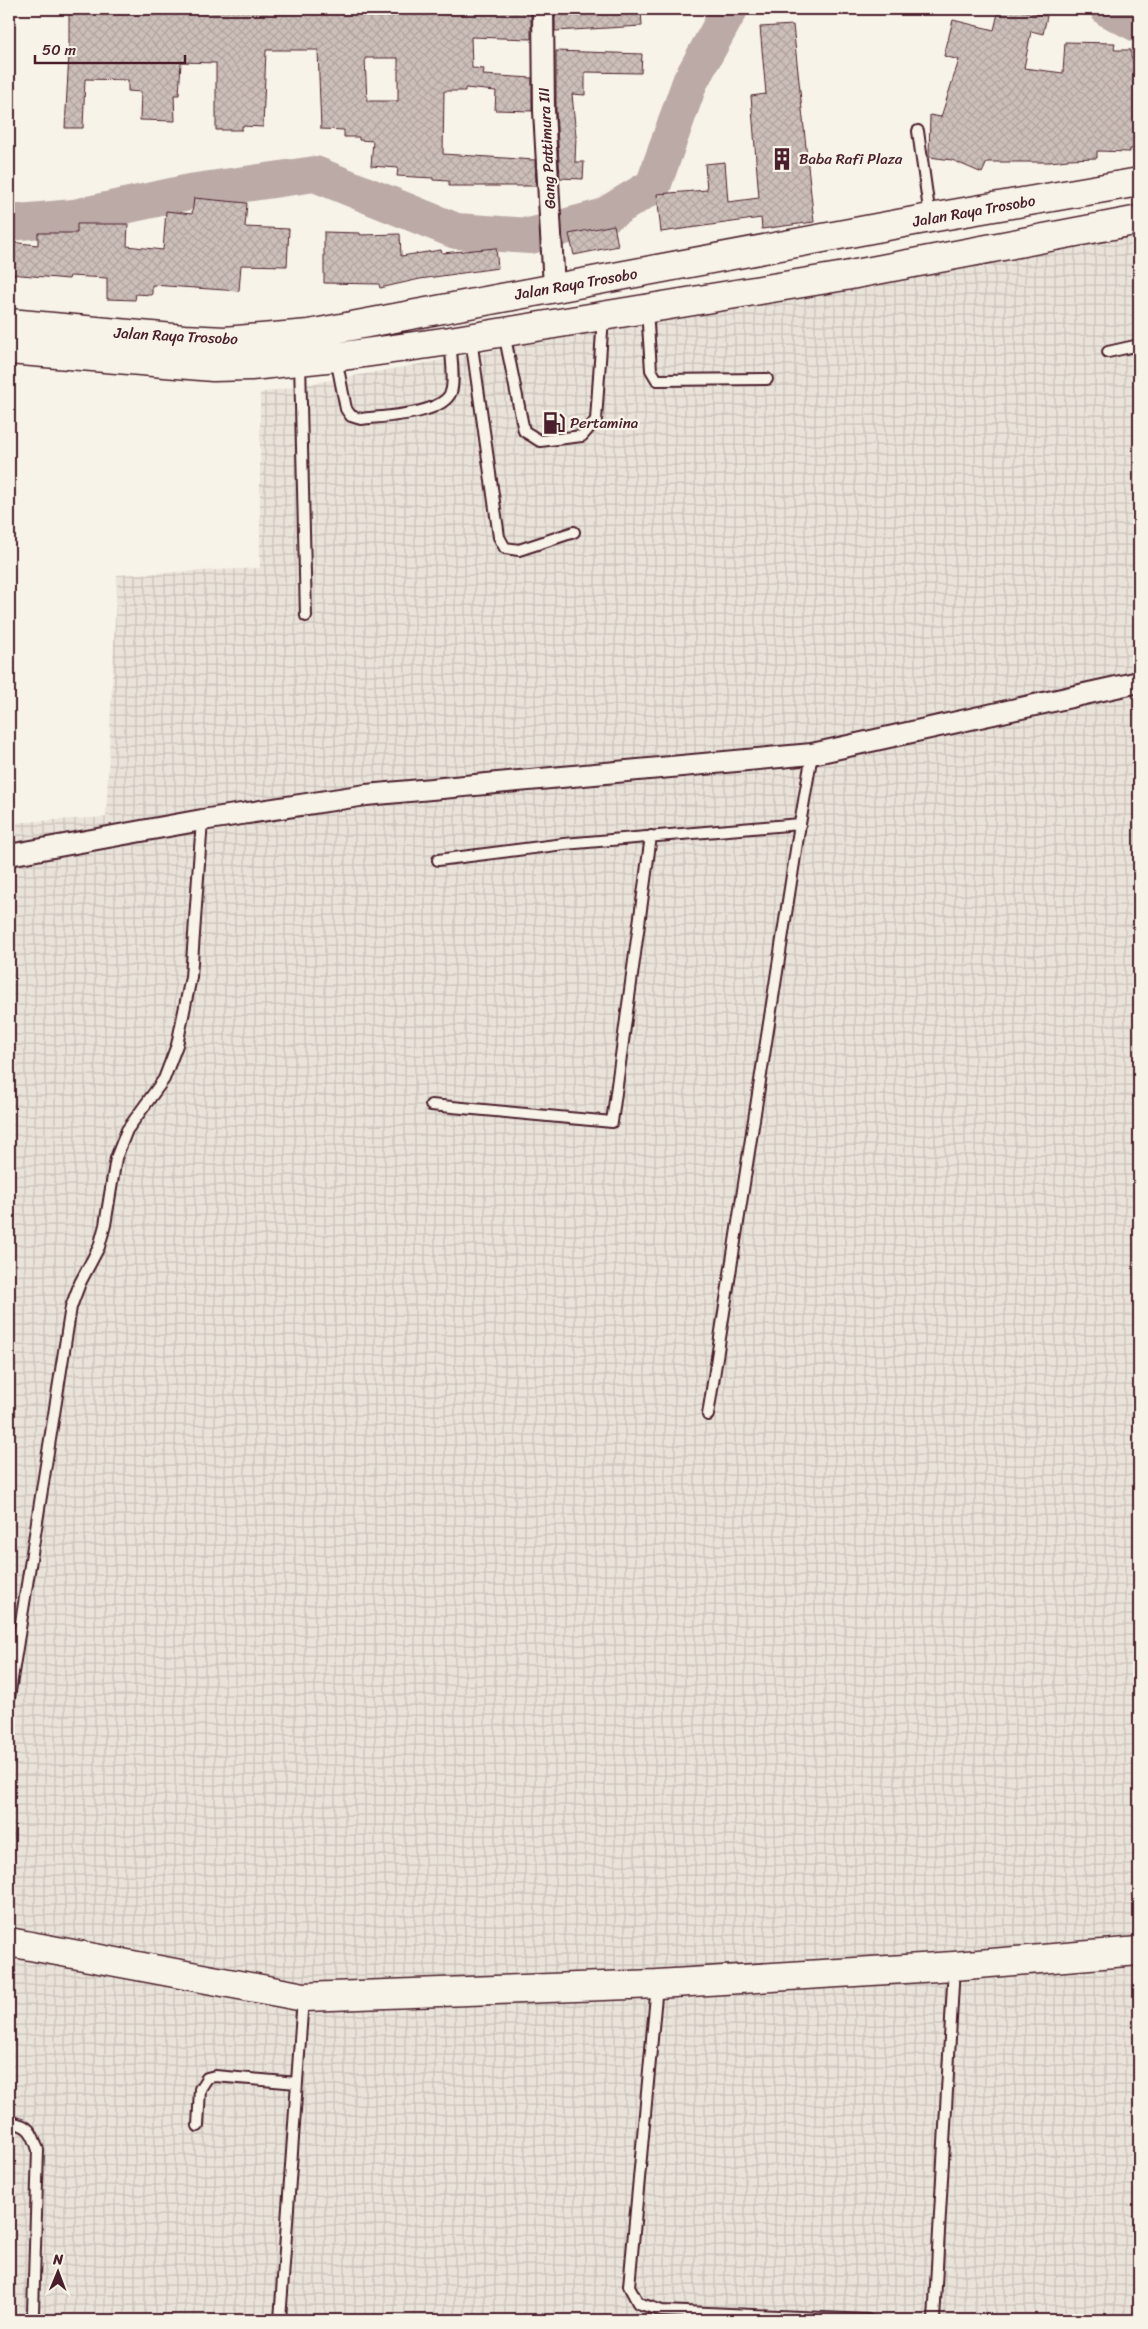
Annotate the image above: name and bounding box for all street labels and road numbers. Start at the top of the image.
street label: Gang Pattimura III [531,86,563,209]
street label: Jalan Raya Trosobo [910,187,1038,235]
street label: Jalan Raya Trosobo [512,260,640,308]
street label: Jalan Raya Trosobo [112,320,239,352]

